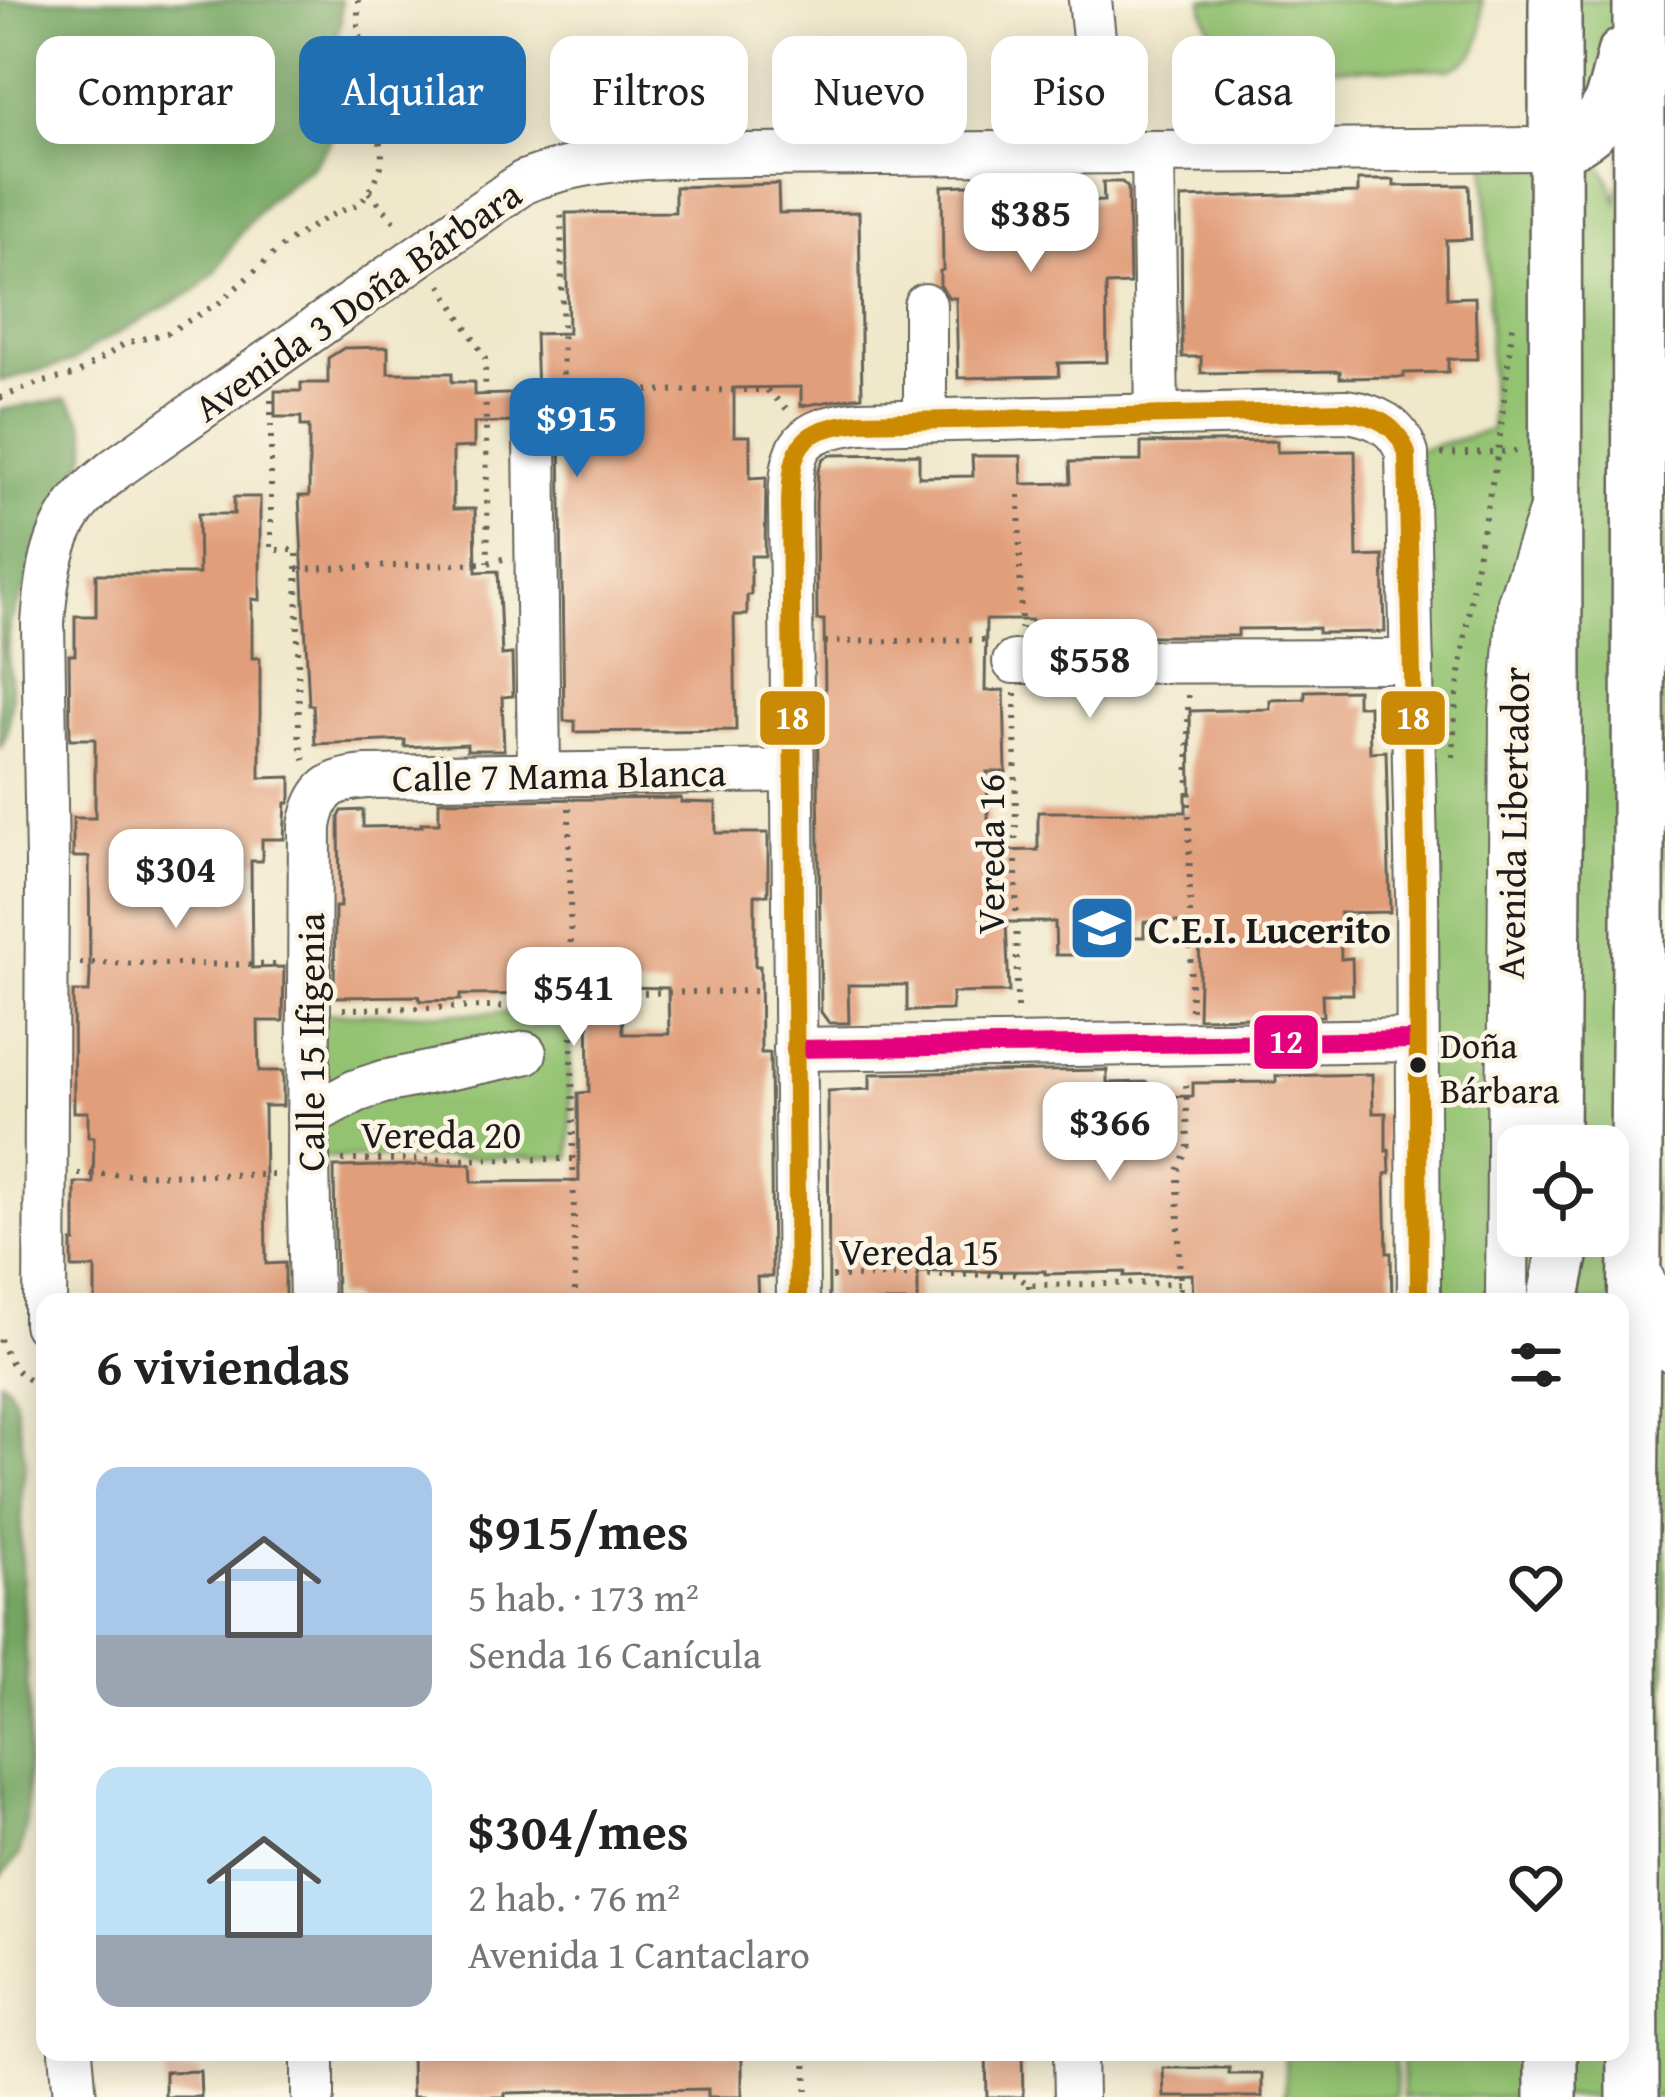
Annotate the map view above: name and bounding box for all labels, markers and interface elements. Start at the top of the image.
chip: Comprar [36,36,275,144]
chip: Alquilar [299,36,526,144]
chip: Filtros [550,36,748,144]
chip: Nuevo [772,36,967,144]
chip: Piso [991,36,1148,144]
chip: Casa [1172,36,1335,144]
street label: Avenida 3 Doña Bárbara [182,165,533,435]
pin: $385 [960,173,1102,275]
text: $385 [991,183,1071,240]
pin: $915 [506,378,648,480]
text: $915 [537,388,617,445]
pin: $558 [1019,619,1161,721]
text: $558 [1050,629,1130,686]
street label: Avenida Libertador [1481,666,1543,980]
line badge: 18 [758,689,827,747]
line badge: 18 [1379,689,1447,747]
text: 18 [775,693,809,741]
text: 18 [1396,693,1430,741]
street label: Calle 7 Mama Blanca [391,743,727,805]
street label: Vereda 16 [961,774,1018,934]
pin: $304 [105,829,247,931]
text: $304 [136,839,216,896]
school or university icon: C.E.I. Lucerito [1067,893,1137,963]
place label: C.E.I. Lucerito [1148,900,1391,957]
street label: Calle 15 Ifigenia [281,912,338,1172]
pin: $541 [503,947,645,1049]
text: $541 [534,957,614,1014]
line badge: 12 [1252,1013,1320,1071]
text: 12 [1269,1017,1303,1065]
place label: Doña Bárbara [1440,1018,1559,1116]
marker: Doña Bárbara [1407,1054,1429,1076]
pin: $366 [1039,1082,1181,1184]
text: $366 [1070,1092,1150,1149]
street label: Vereda 20 [361,1105,521,1162]
map controls [1497,1125,1629,1257]
button: locate [1497,1125,1629,1257]
street label: Vereda 15 [839,1222,999,1279]
text: 6 viviendas [96,1328,350,1403]
icon: filters [1503,1332,1569,1398]
text: $915/mes [468,1493,689,1568]
icon: home [192,1515,336,1659]
icon: heart [1503,1554,1569,1620]
text: 5 hab. · 173 m² [468,1568,699,1625]
text: Senda 16 Canícula [468,1625,761,1682]
text: $304/mes [468,1793,689,1868]
icon: home [192,1815,336,1959]
icon: heart [1503,1854,1569,1920]
text: 2 hab. · 76 m² [468,1868,680,1925]
text: Avenida 1 Cantaclaro [468,1925,810,1982]

